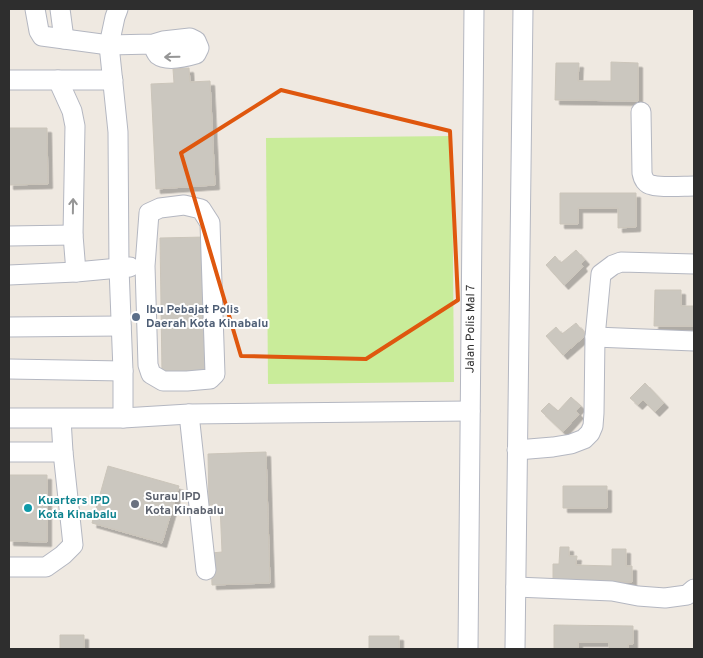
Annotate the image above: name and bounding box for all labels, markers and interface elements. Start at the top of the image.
one-way arrow [164,52,180,62]
one-way arrow [69,198,78,214]
street label: Jalan Polis Mal 7 [463,285,479,373]
place label: Ibu Pebajat Polis Daerah Kota Kinabalu [146,302,268,332]
marker: Ibu Pebajat Polis Daerah Kota Kinabalu [130,311,142,323]
place label: Surau IPD Kota Kinabalu [145,489,224,519]
place label: Kuarters IPD Kota Kinabalu [38,493,117,523]
marker: Surau IPD Kota Kinabalu [129,498,141,510]
marker: Kuarters IPD Kota Kinabalu [22,502,34,514]

